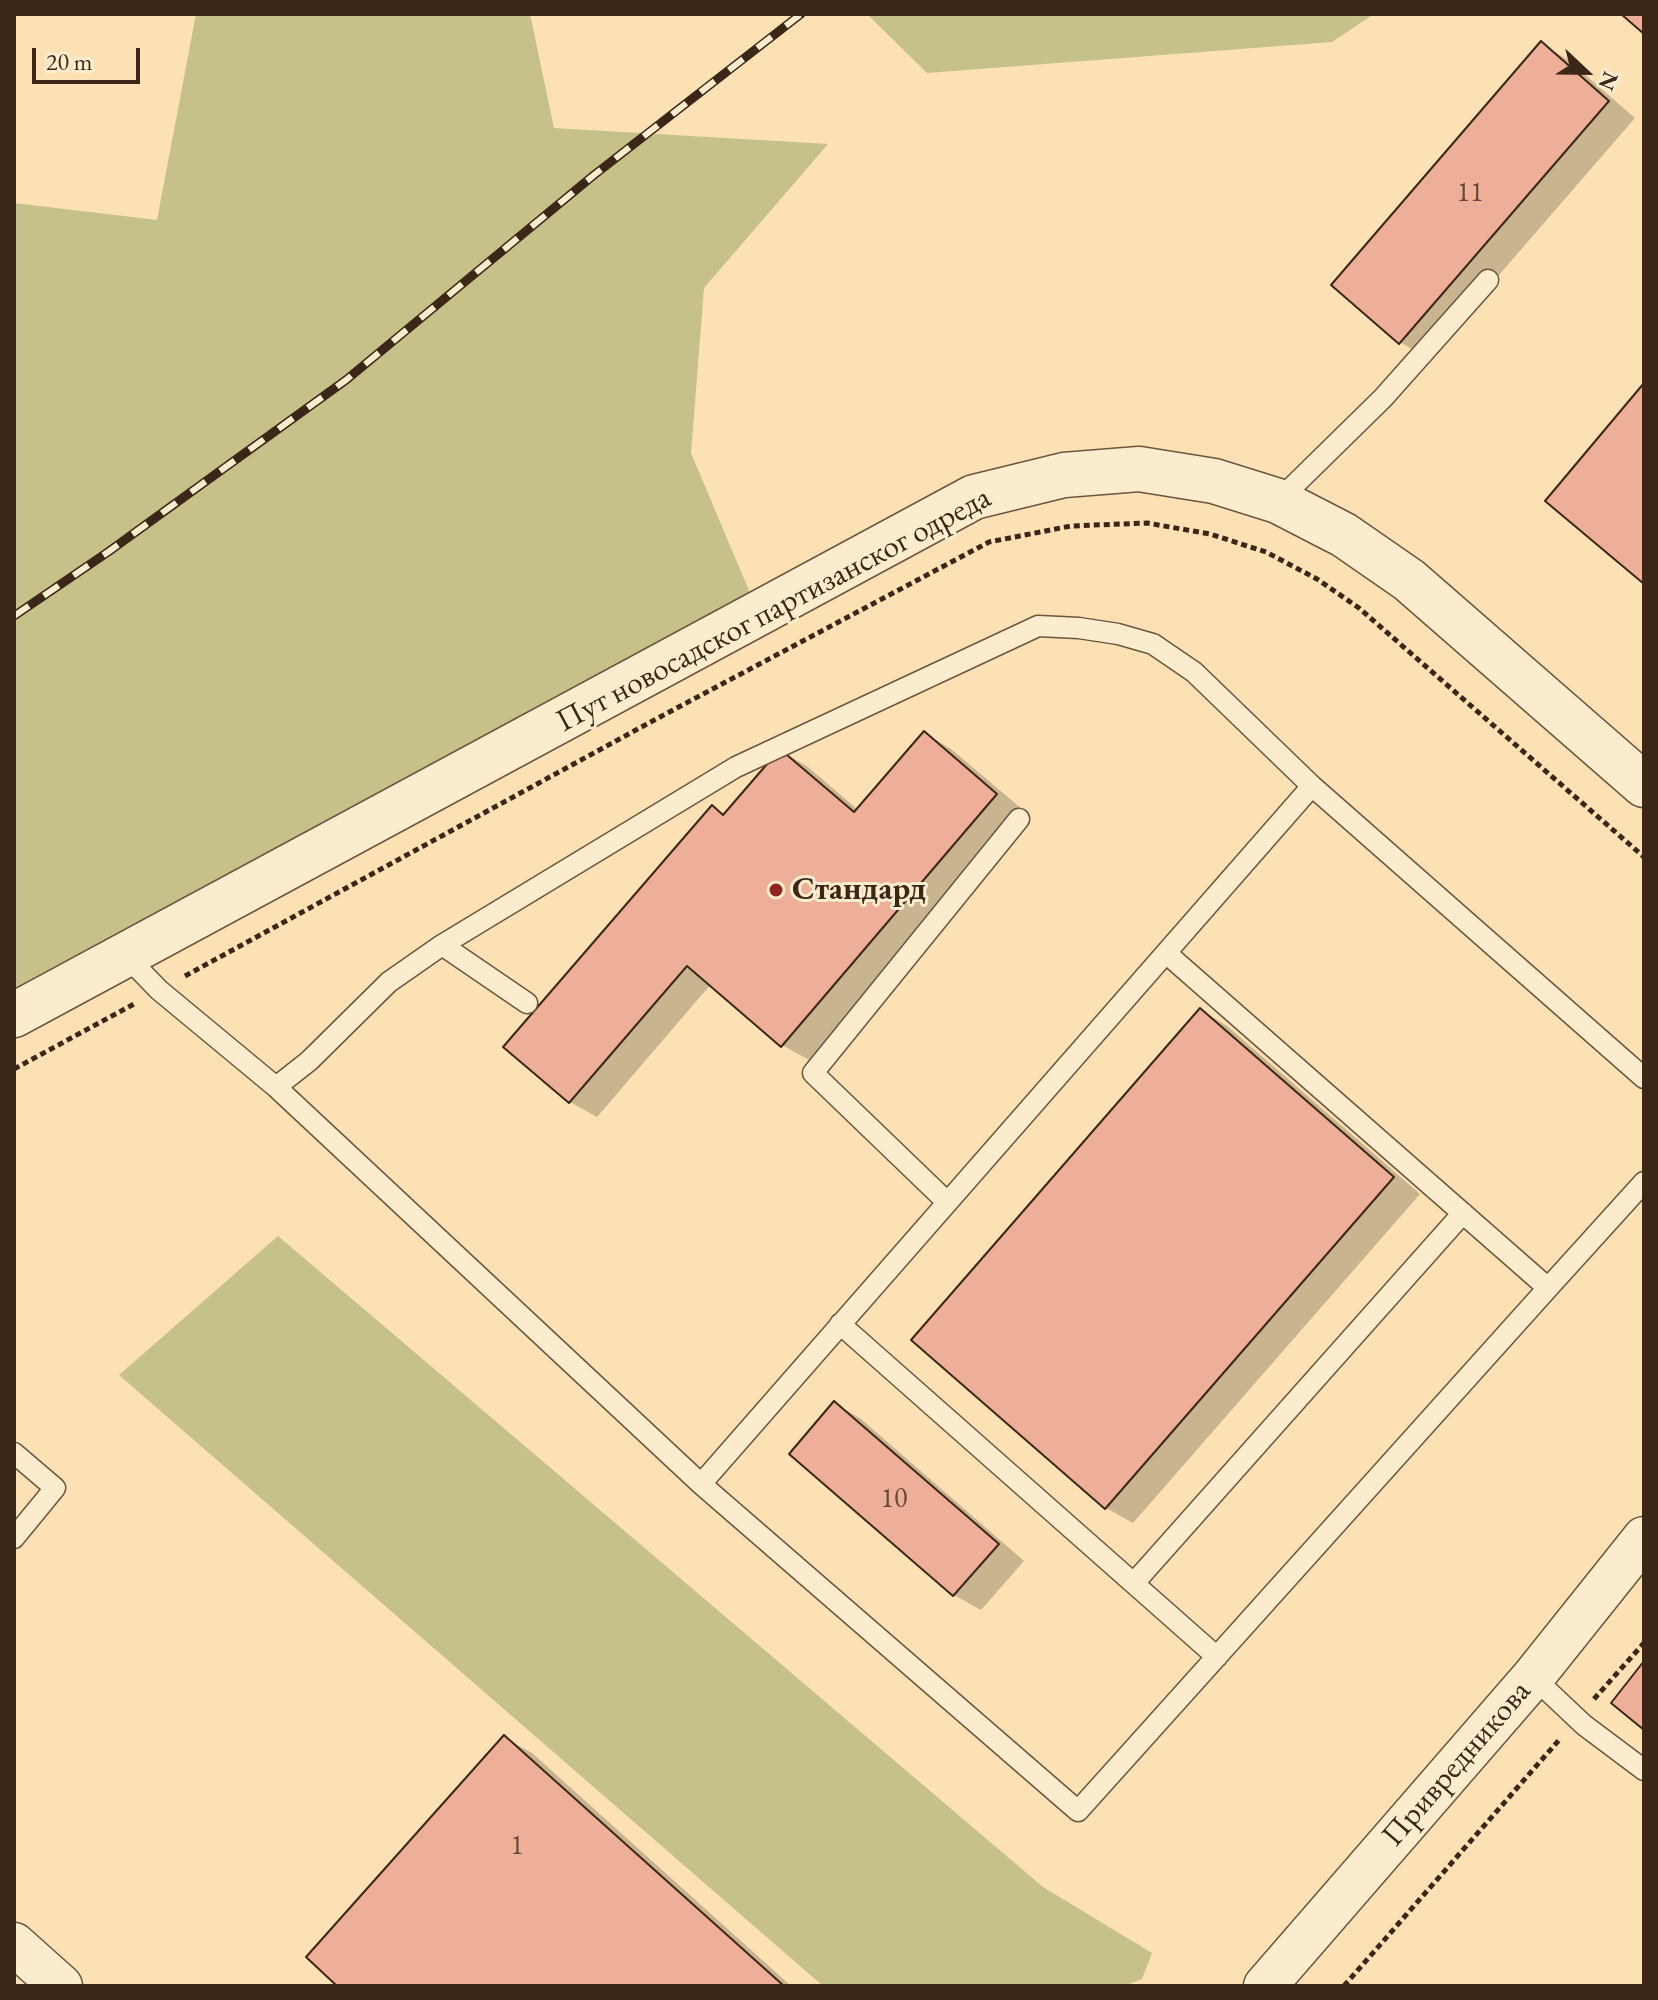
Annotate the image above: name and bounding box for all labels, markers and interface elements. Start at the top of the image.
scale bar [36,32,144,82]
north arrow [1546,32,1626,112]
text: 20 m [46,46,93,77]
text: N [1592,67,1625,95]
house number: 11 [1457,176,1483,210]
street label: Пут новосадског партизанског одреда [550,479,998,741]
place label: Стандард [792,871,926,909]
marker: Стандард [767,881,785,899]
house number: 10 [881,1482,907,1516]
street label: Привредникова [1374,1673,1540,1855]
house number: 1 [510,1829,524,1863]

